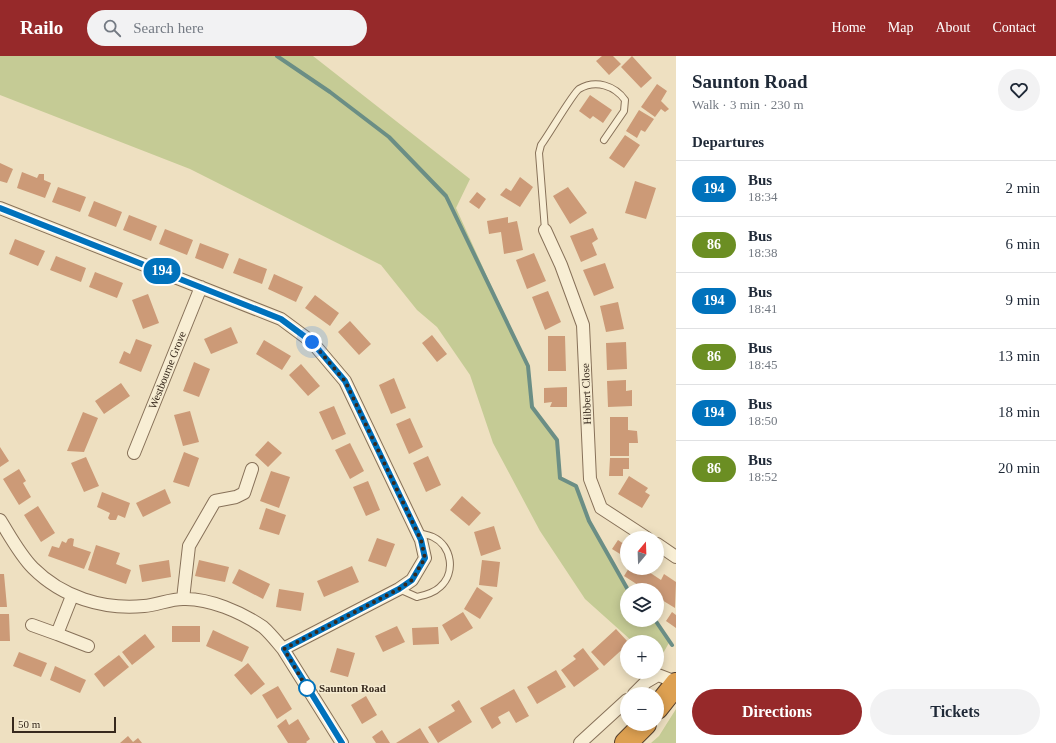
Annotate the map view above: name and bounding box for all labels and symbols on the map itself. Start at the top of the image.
line badge: 194 [139,258,185,284]
street label: Westbourne Grove [146,329,188,411]
your location [302,332,322,352]
street label: Hibbert Close [579,363,593,425]
north arrow [620,531,664,575]
marker: Saunton Road [298,679,316,697]
place label: Saunton Road [319,682,386,694]
scale bar [12,715,116,734]

